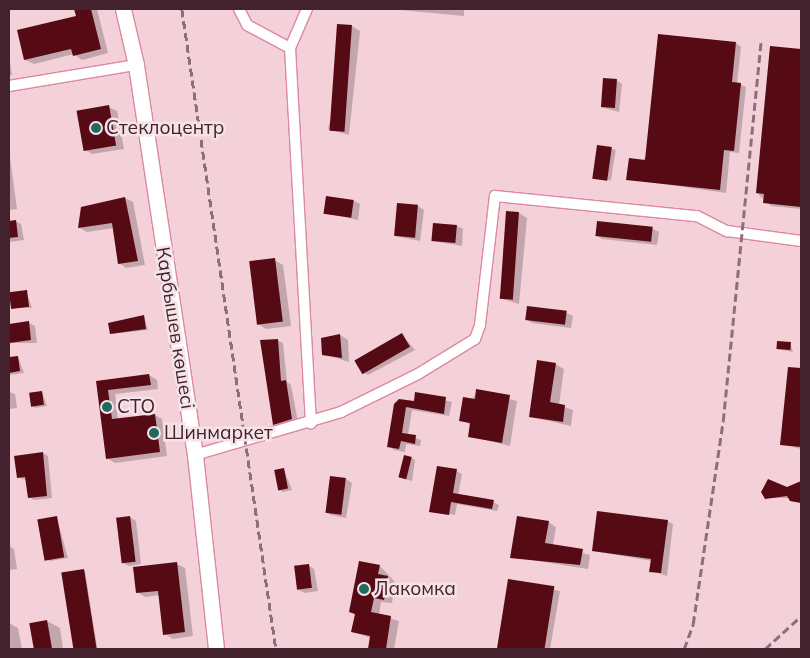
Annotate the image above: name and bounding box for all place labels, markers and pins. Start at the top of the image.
place label: Стеклоцентр [106,117,224,139]
marker: Стеклоцентр [90,122,102,134]
place label: СТО [117,396,155,418]
marker: СТО [101,401,113,413]
place label: Шинмаркет [164,422,273,444]
marker: Шинмаркет [148,427,160,439]
place label: Лакомка [374,578,456,600]
marker: Лакомка [358,583,370,595]

